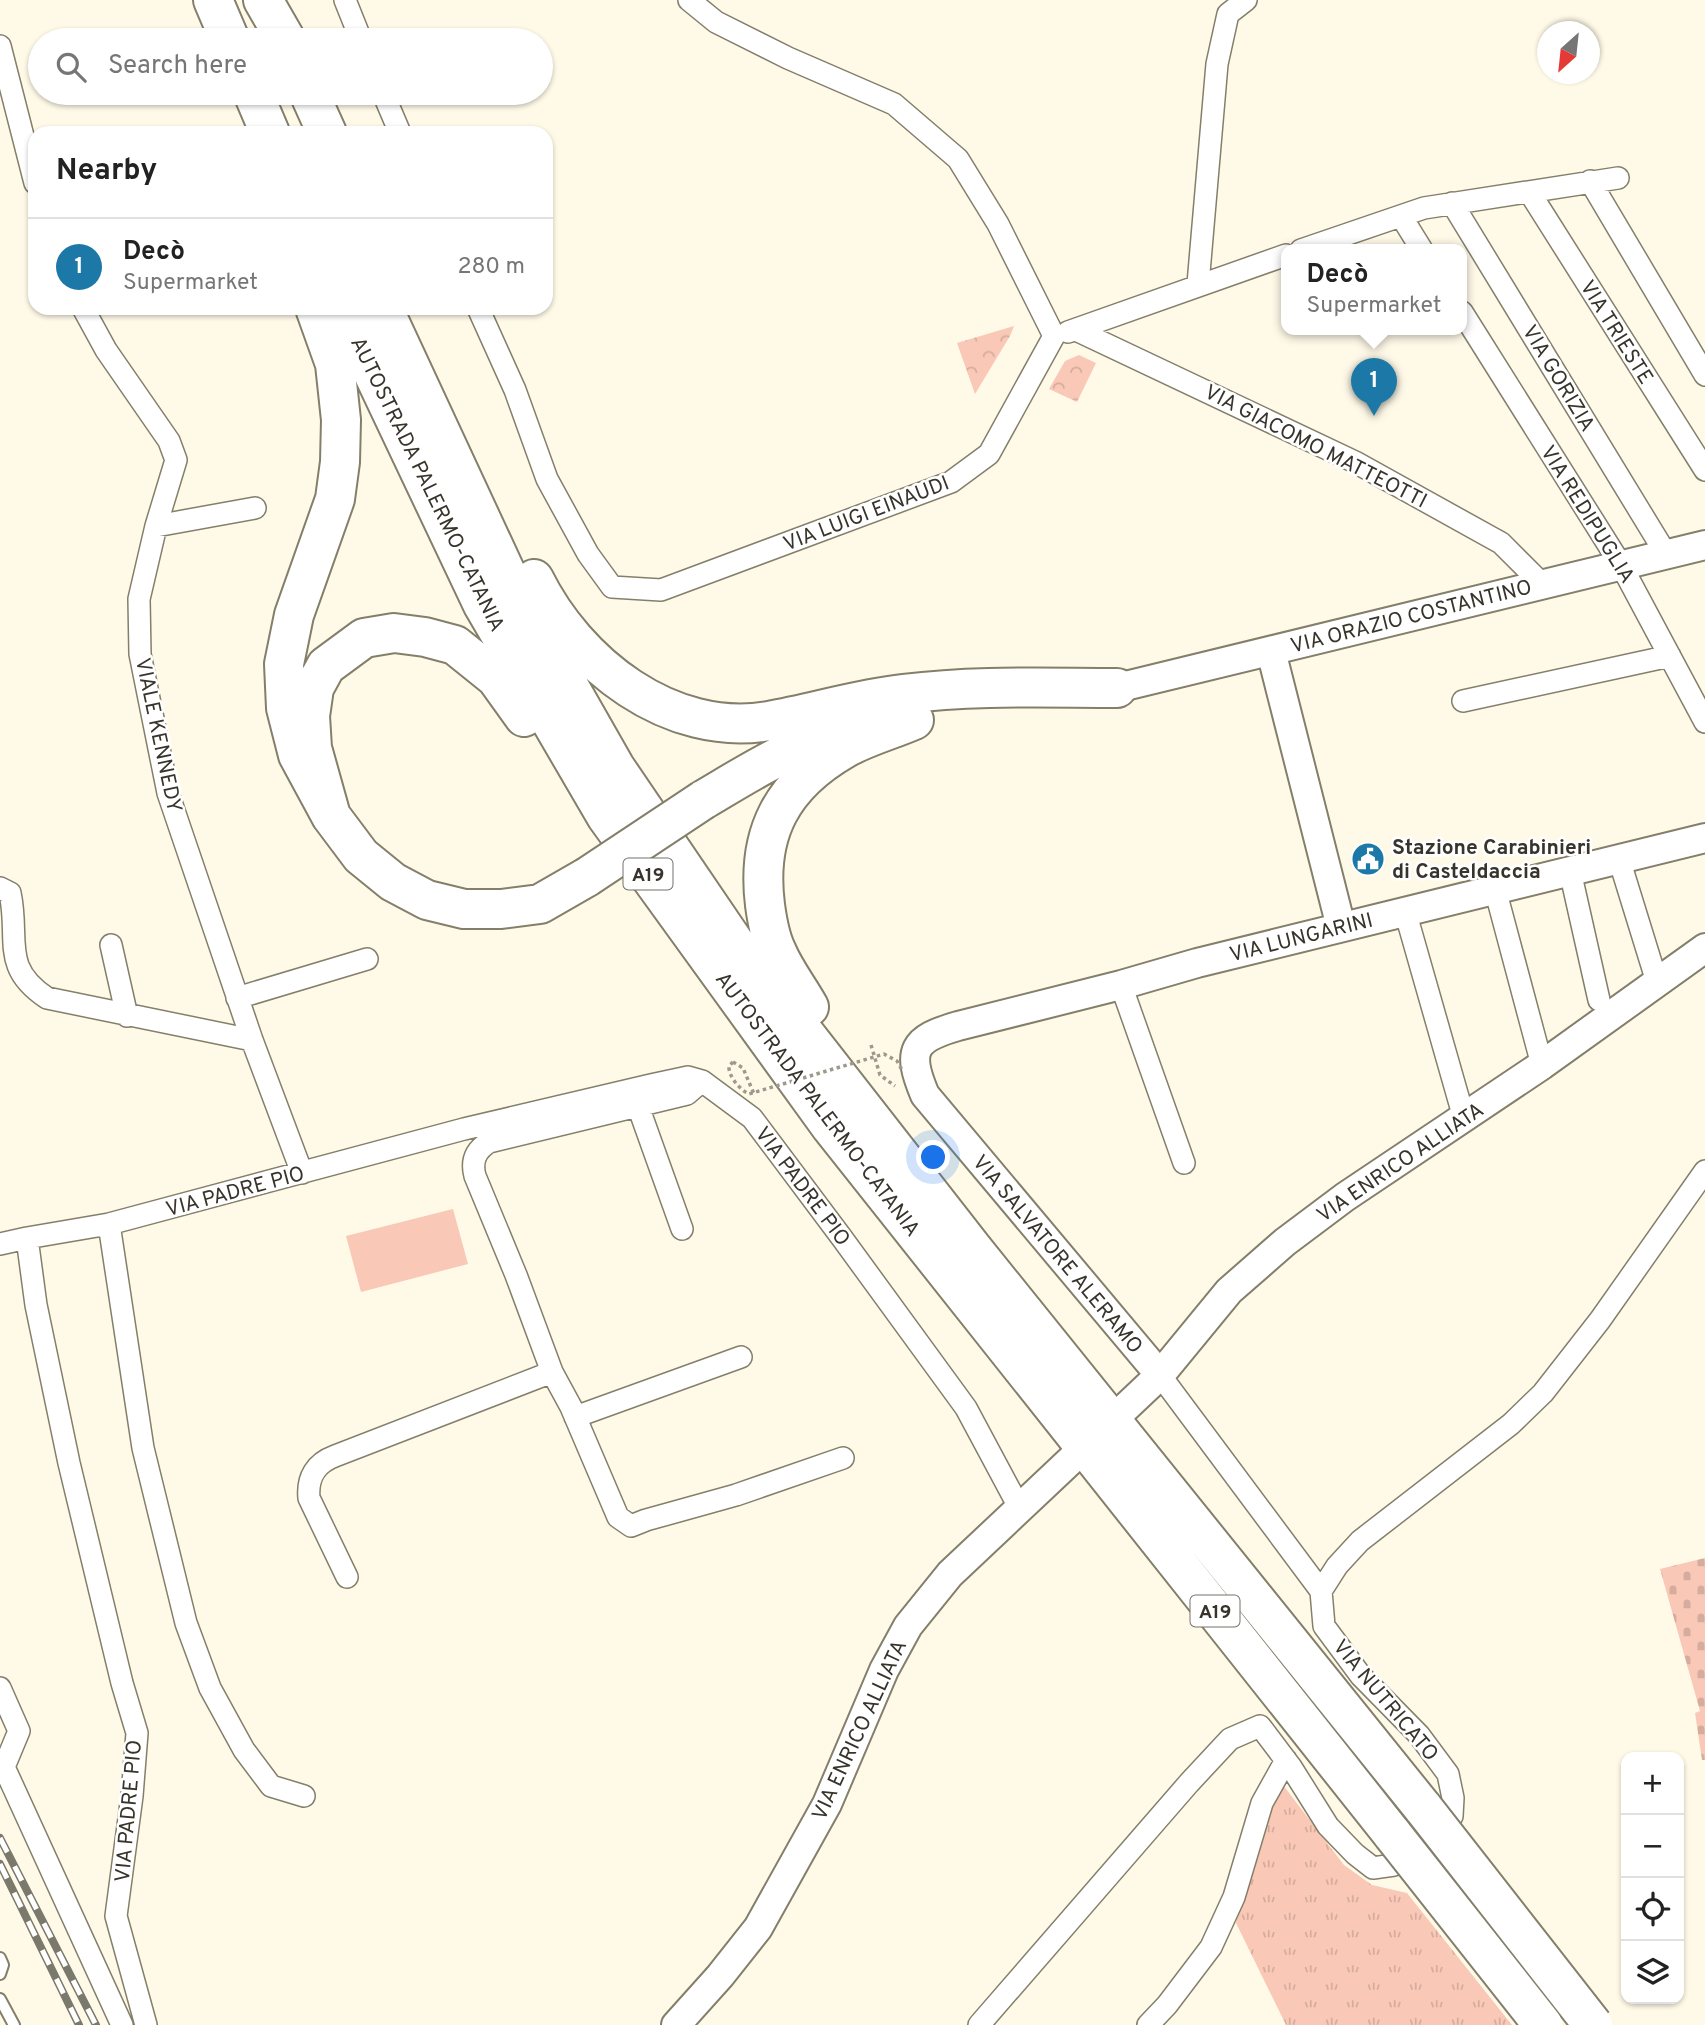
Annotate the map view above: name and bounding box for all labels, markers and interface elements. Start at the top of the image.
north arrow [1537,21,1600,84]
search box [28,28,553,105]
icon: search [52,48,90,86]
text: Search here [108,50,247,83]
text: Nearby [56,153,157,190]
text: Decò [123,236,185,269]
popup [1281,244,1467,335]
text: 1 [74,253,84,282]
text: 280 m [457,253,525,282]
text: Decò [1307,259,1368,292]
text: Supermarket [123,269,258,298]
street label: VIA TRIESTE [1573,276,1658,390]
text: Supermarket [1307,292,1441,321]
street label: VIA GORIZIA [1515,320,1600,437]
street label: AUTOSTRADA PALERMO-CATANIA [343,333,510,636]
pin: 1 [1351,358,1397,416]
street label: VIA GIACOMO MATTEOTTI [1199,379,1431,515]
street label: VIA REDIPUGLIA [1534,441,1640,589]
street label: VIA LUIGI EINAUDI [780,470,953,558]
street label: VIA ORAZIO COSTANTINO [1288,574,1535,660]
street label: VIALE KENNEDY [128,656,187,815]
place label: Stazione Carabinieri di Casteldaccia [1392,835,1591,886]
public building icon: Stazione Carabinieri di Casteldaccia [1349,840,1387,878]
road number: A19 [624,859,672,890]
street label: VIA LUNGARINI [1227,908,1376,969]
street label: AUTOSTRADA PALERMO-CATANIA [708,967,925,1243]
street label: VIA ENRICO ALLIATA [1312,1097,1490,1229]
street label: VIA PADRE PIO [748,1122,855,1252]
your location [916,1140,950,1174]
street label: VIA SALVATORE ALERAMO [966,1150,1148,1360]
street label: VIA PADRE PIO [163,1161,308,1224]
road number: A19 [1190,1596,1240,1626]
street label: VIA NUTRICATO [1326,1635,1444,1767]
street label: VIA ENRICO ALLIATA [807,1636,914,1825]
street label: VIA PADRE PIO [110,1739,149,1883]
map controls [1621,1752,1684,2004]
button: + [1621,1752,1684,1815]
button: − [1621,1815,1684,1878]
button: locate [1621,1878,1684,1941]
button: layers [1621,1941,1684,2004]

